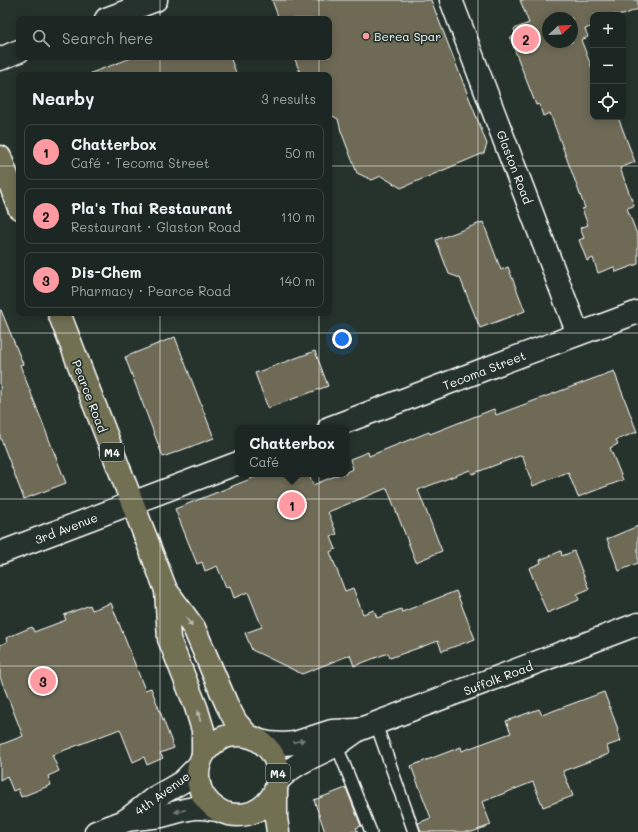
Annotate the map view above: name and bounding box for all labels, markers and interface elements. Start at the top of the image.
north arrow [542,12,578,48]
map controls [590,12,626,120]
button: + [590,12,626,48]
search box [16,16,332,60]
pin: 2 [513,24,539,54]
icon: search [30,27,52,49]
text: Search here [62,28,153,48]
place label: Berea Spar [374,28,441,44]
marker: Berea Spar [361,31,371,41]
button: − [590,48,626,84]
button: locate [590,84,626,120]
text: Nearby [32,87,94,109]
text: 3 results [261,90,316,107]
street label: Glaston Road [494,128,537,207]
text: Chatterbox [71,134,157,154]
text: 1 [43,144,49,161]
text: 50 m [285,144,315,161]
text: Café · Tecoma Street [71,154,210,171]
text: Pla's Thai Restaurant [71,198,232,218]
text: 2 [42,208,50,225]
text: 110 m [281,208,315,225]
text: Restaurant · Glaston Road [71,218,241,235]
text: Dis-Chem [71,262,141,282]
text: 3 [42,272,50,289]
text: 140 m [279,272,315,289]
text: Pharmacy · Pearce Road [71,282,231,299]
your location [332,329,352,349]
street label: Tecoma Street [440,347,528,393]
street label: Pearce Road [69,357,111,435]
popup [235,425,349,477]
text: Chatterbox [249,433,335,453]
road number: M4 [100,443,124,461]
text: Café [249,453,279,470]
pin: 1 [279,490,305,520]
street label: 3rd Avenue [32,509,100,547]
one-way arrow [185,616,194,627]
street label: Suffolk Road [461,657,535,699]
pin: 3 [30,666,56,696]
one-way arrow [196,709,202,721]
one-way arrow [292,738,305,744]
road number: M4 [266,764,290,782]
street label: 4th Avenue [131,768,193,818]
one-way arrow [174,809,186,815]

